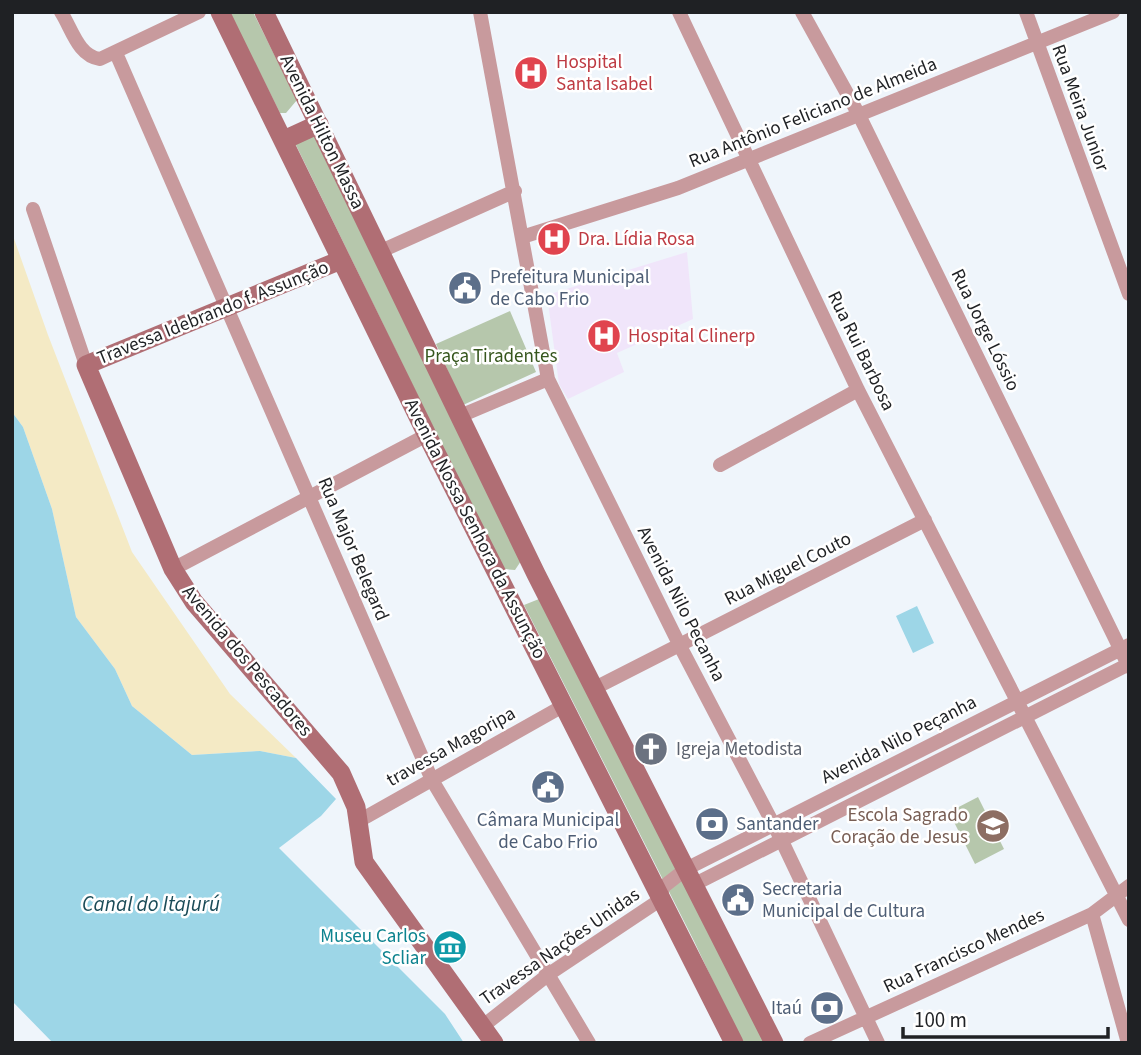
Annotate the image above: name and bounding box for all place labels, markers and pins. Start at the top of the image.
place label: Hospital Santa Isabel [556,49,653,98]
hospital icon: Hospital Santa Isabel [512,54,550,92]
hospital icon: Dra. Lídia Rosa [535,220,573,258]
place label: Dra. Lídia Rosa [578,226,695,253]
place label: Prefeitura Municipal de Cabo Frio [490,264,650,313]
public building icon: Prefeitura Municipal de Cabo Frio [446,269,484,307]
hospital icon: Hospital Clinerp [585,317,623,355]
place label: Hospital Clinerp [628,323,755,350]
church icon: Igreja Metodista [632,730,670,768]
place label: Igreja Metodista [676,736,802,763]
public building icon: Câmara Municipal de Cabo Frio [529,768,567,806]
place label: Escola Sagrado Coração de Jesus [830,802,968,851]
bank icon: Santander [693,805,731,843]
place label: Câmara Municipal de Cabo Frio [477,807,619,856]
school or university icon: Escola Sagrado Coração de Jesus [974,807,1012,845]
place label: Santander [736,811,819,838]
place label: Secretaria Municipal de Cultura [762,876,925,925]
public building icon: Secretaria Municipal de Cultura [719,881,757,919]
place label: Museu Carlos Scliar [320,923,426,972]
museum icon: Museu Carlos Scliar [431,928,469,966]
bank icon: Itaú [808,989,846,1027]
place label: Itaú [771,995,802,1022]

